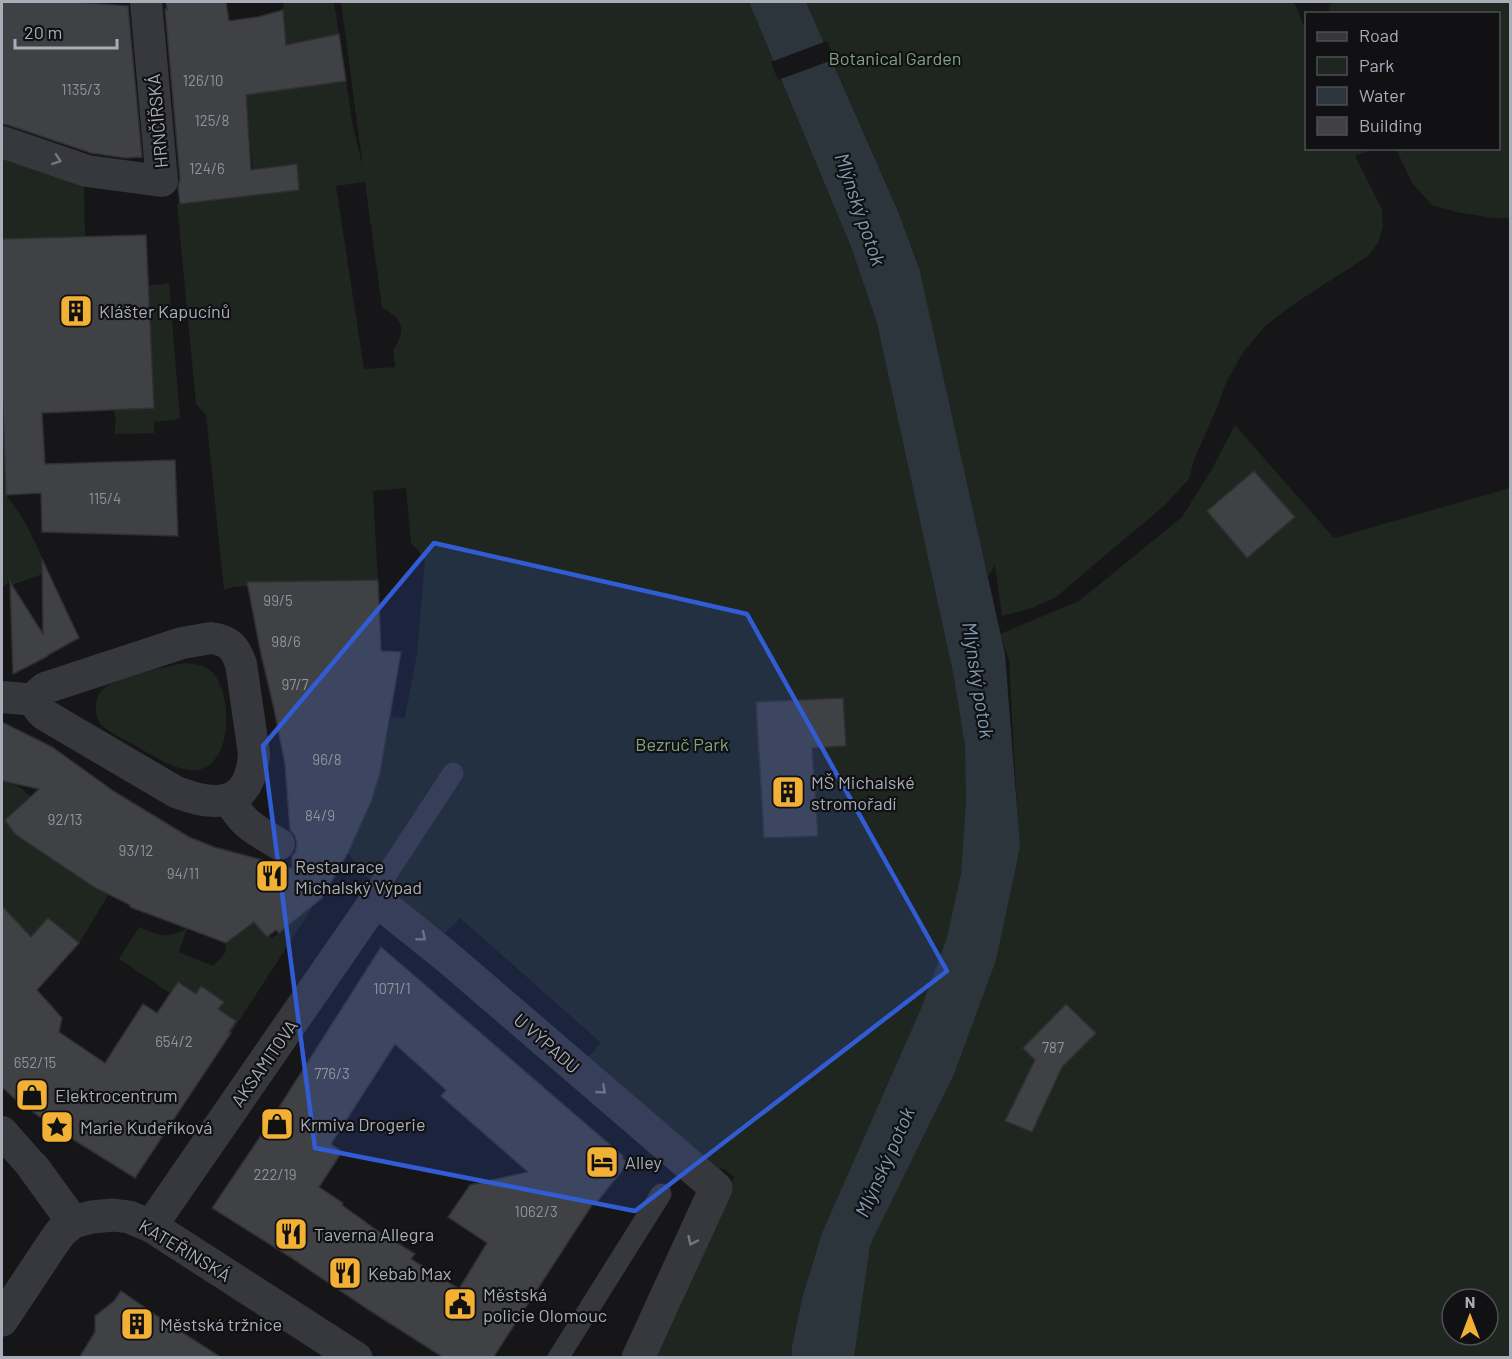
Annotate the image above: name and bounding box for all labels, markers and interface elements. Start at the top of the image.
scale bar [15,12,117,50]
legend [1305,12,1500,150]
text: 20 m [24,21,62,43]
text: Road [1359,24,1399,46]
park label: Botanical Garden [828,47,962,69]
text: Park [1359,54,1394,76]
house number: 126/10 [183,71,223,89]
street label: HRNČÍŘSKÁ [142,73,172,169]
house number: 1135/3 [61,80,101,98]
text: Water [1359,84,1406,106]
house number: 125/8 [195,111,229,129]
text: Building [1359,114,1422,136]
water label: Mlýnský potok [830,149,892,269]
one-way arrow [51,153,62,166]
house number: 124/6 [189,159,225,177]
building icon: Klášter Kapucínů [58,293,94,329]
place label: Klášter Kapucínů [99,300,230,322]
house number: 115/4 [89,489,121,507]
house number: 99/5 [263,591,293,609]
water label: Mlýnský potok [958,620,1000,740]
house number: 98/6 [271,632,301,650]
house number: 97/7 [281,675,309,693]
park label: Bezruč Park [635,733,729,755]
house number: 96/8 [312,750,342,768]
place label: MŠ Michalské stromořadí [811,771,915,814]
building icon: MŠ Michalské stromořadí [770,774,806,810]
house number: 84/9 [305,806,335,824]
house number: 92/13 [48,810,82,828]
house number: 93/12 [119,841,153,859]
place label: Restaurace Michalský Výpad [295,855,422,898]
restaurant icon: Restaurace Michalský Výpad [254,858,290,894]
house number: 94/11 [167,864,199,882]
one-way arrow [415,929,426,940]
house number: 1071/1 [373,979,411,997]
street label: U VÝPADU [510,1008,584,1078]
street label: AKSAMITOVA [226,1015,302,1111]
house number: 654/2 [155,1032,193,1050]
house number: 787 [1042,1038,1064,1056]
house number: 652/15 [14,1053,56,1071]
house number: 776/3 [314,1064,350,1082]
shop icon: Elektrocentrum [14,1077,50,1113]
one-way arrow [595,1083,606,1094]
place label: Elektrocentrum [55,1084,178,1106]
water label: Mlýnský potok [849,1103,919,1221]
shop icon: Krmiva Drogerie [259,1106,295,1142]
place icon: Marie Kudeříková [39,1109,75,1145]
place label: Krmiva Drogerie [300,1113,426,1135]
place label: Marie Kudeříková [80,1116,213,1138]
hotel icon: Alley [584,1144,620,1180]
place label: Alley [625,1151,662,1173]
house number: 222/19 [253,1165,297,1183]
house number: 1062/3 [514,1202,558,1220]
street label: KATEŘINSKÁ [135,1214,235,1286]
restaurant icon: Taverna Allegra [273,1216,309,1252]
place label: Taverna Allegra [314,1223,434,1245]
one-way arrow [687,1235,699,1246]
restaurant icon: Kebab Max [327,1255,363,1291]
place label: Kebab Max [368,1262,452,1284]
place label: Městská policie Olomouc [483,1283,607,1326]
public building icon: Městská policie Olomouc [442,1286,478,1322]
north arrow [1440,1287,1500,1347]
text: N [1465,1292,1475,1311]
building icon: Městská tržnice [119,1306,155,1342]
place label: Městská tržnice [160,1313,282,1335]

